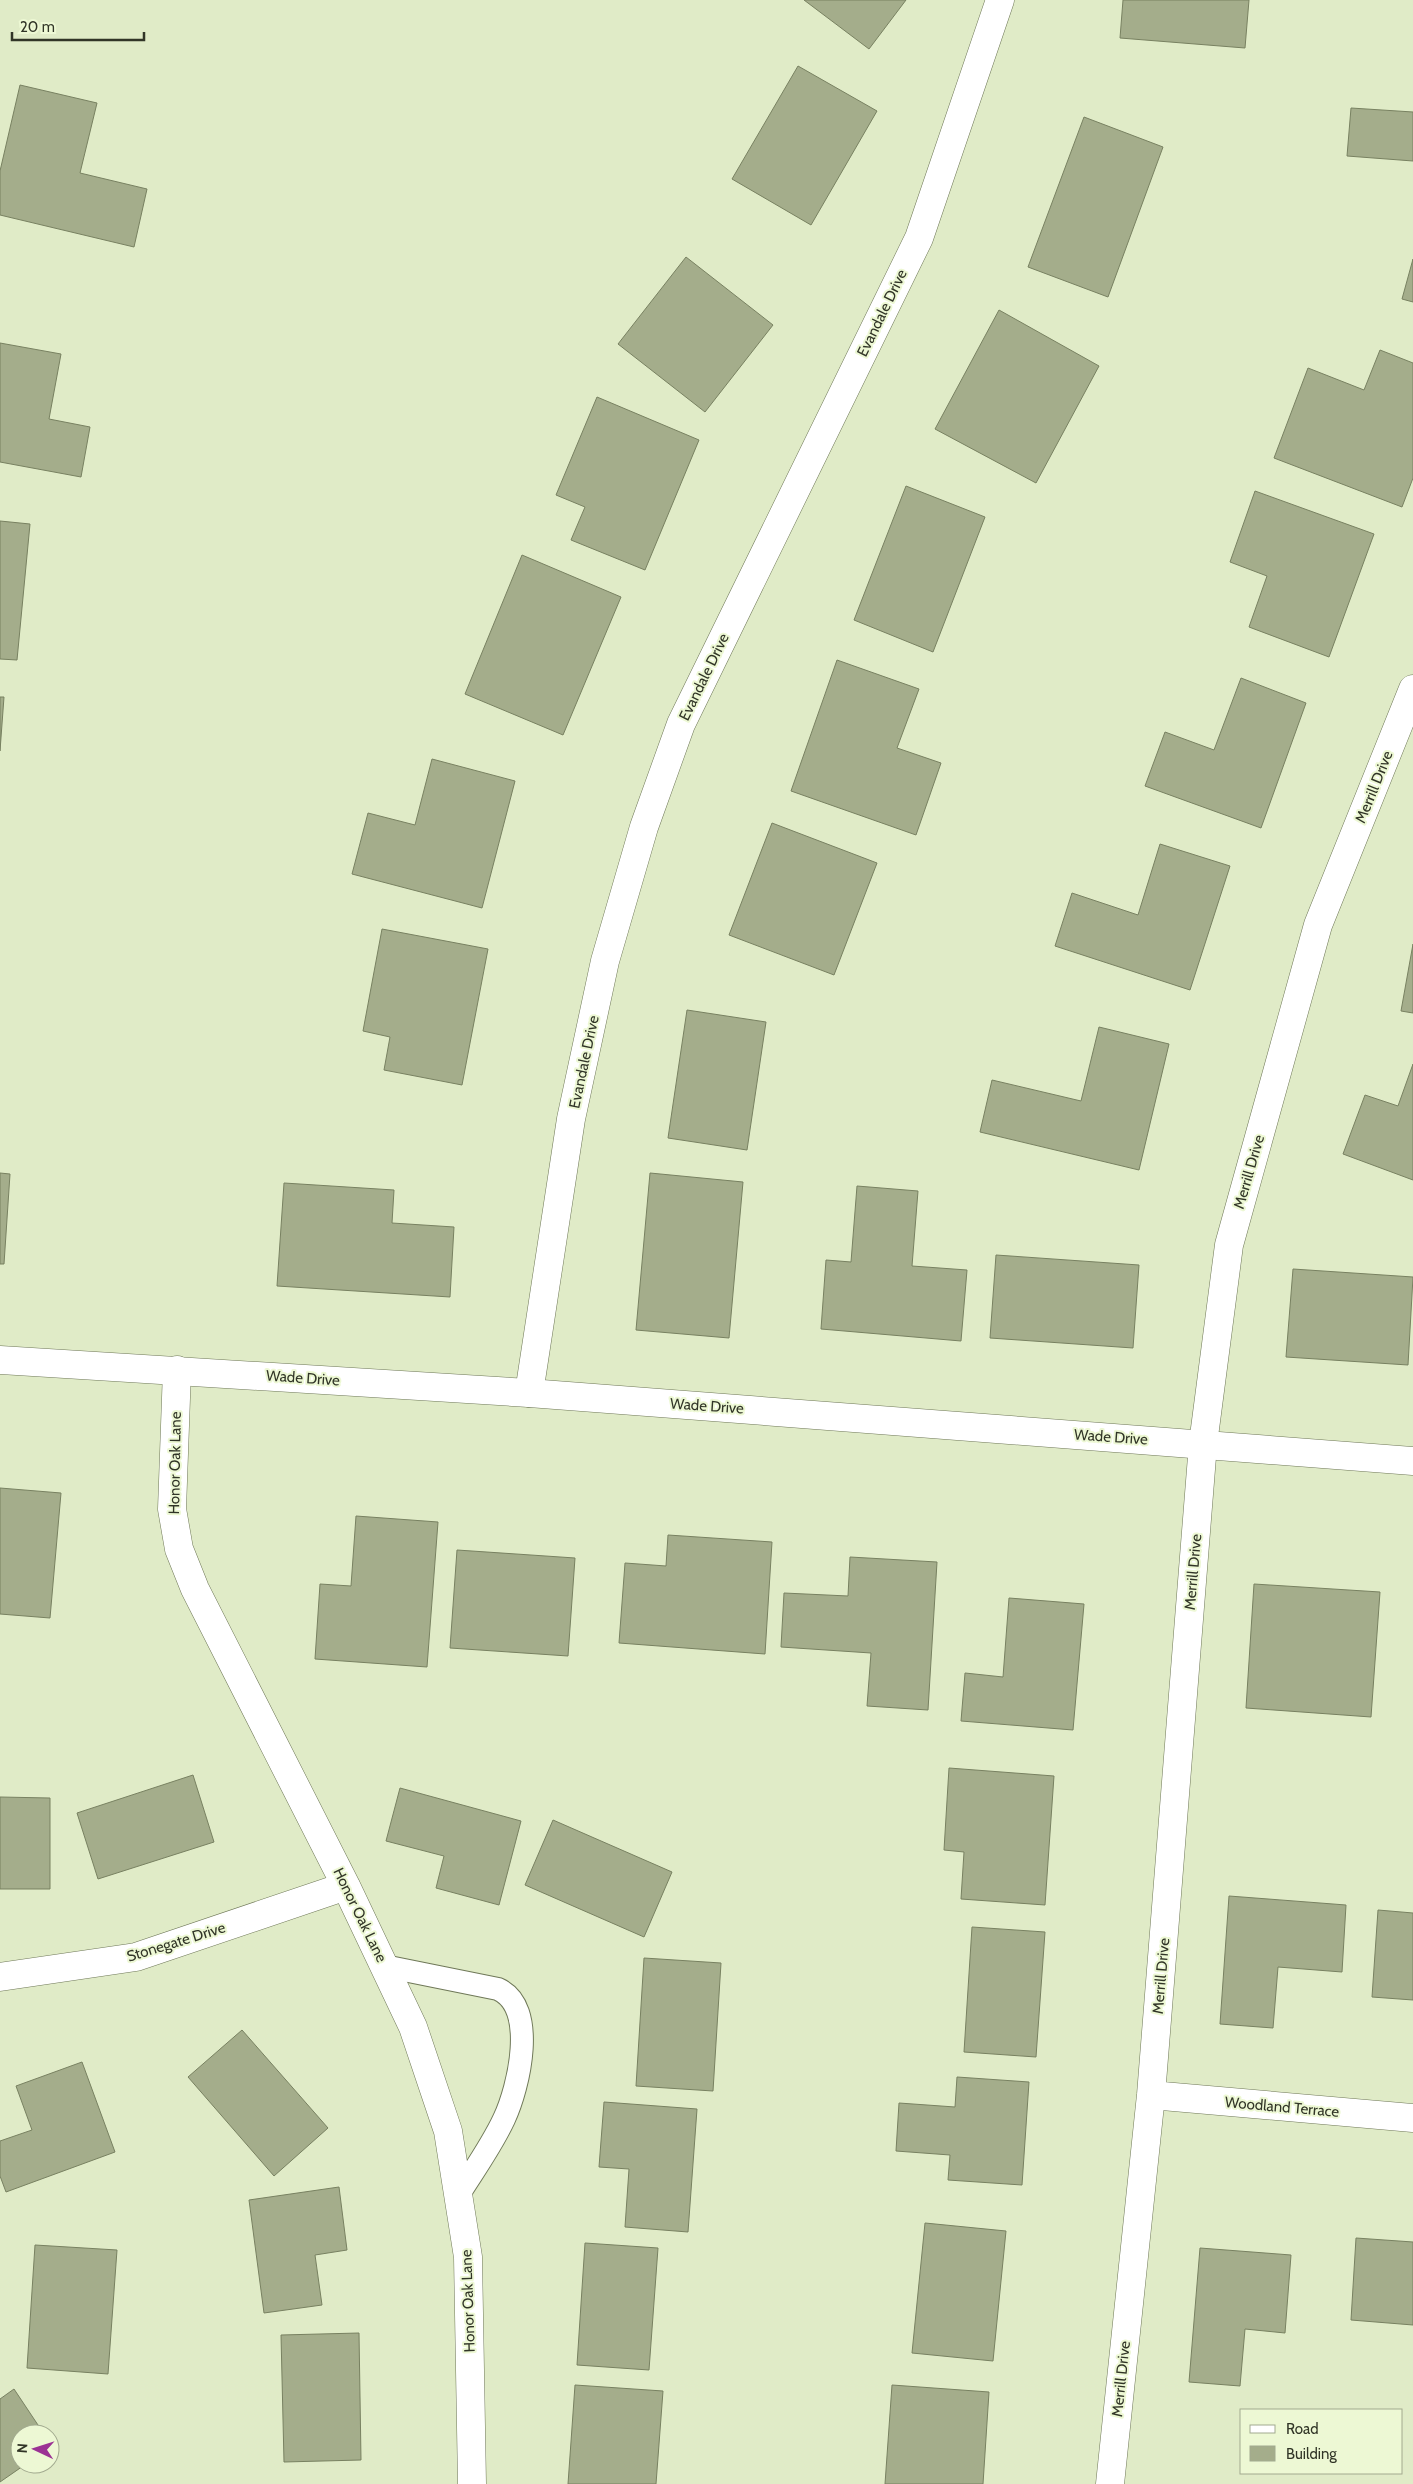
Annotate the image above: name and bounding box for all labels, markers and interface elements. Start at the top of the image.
scale bar [12,10,145,42]
text: 20 m [20,18,55,36]
street label: Evandale Drive [853,266,911,359]
street label: Evandale Drive [675,630,733,723]
street label: Merrill Drive [1351,748,1397,826]
street label: Evandale Drive [565,1014,603,1110]
street label: Merrill Drive [1230,1132,1268,1211]
street label: Wade Drive [266,1366,341,1390]
street label: Wade Drive [670,1394,745,1418]
street label: Honor Oak Lane [165,1411,185,1515]
street label: Wade Drive [1074,1425,1149,1449]
street label: Merrill Drive [1181,1533,1205,1611]
street label: Honor Oak Lane [329,1865,391,1965]
street label: Stonegate Drive [125,1918,228,1966]
street label: Merrill Drive [1149,1937,1173,2015]
street label: Woodland Terrace [1224,2093,1340,2121]
street label: Honor Oak Lane [457,2249,479,2353]
street label: Merrill Drive [1108,2340,1134,2418]
legend [1240,2409,1403,2474]
text: Road [1286,2420,1319,2438]
north arrow [10,2424,60,2474]
text: N [13,2443,31,2454]
text: Building [1286,2445,1337,2463]

